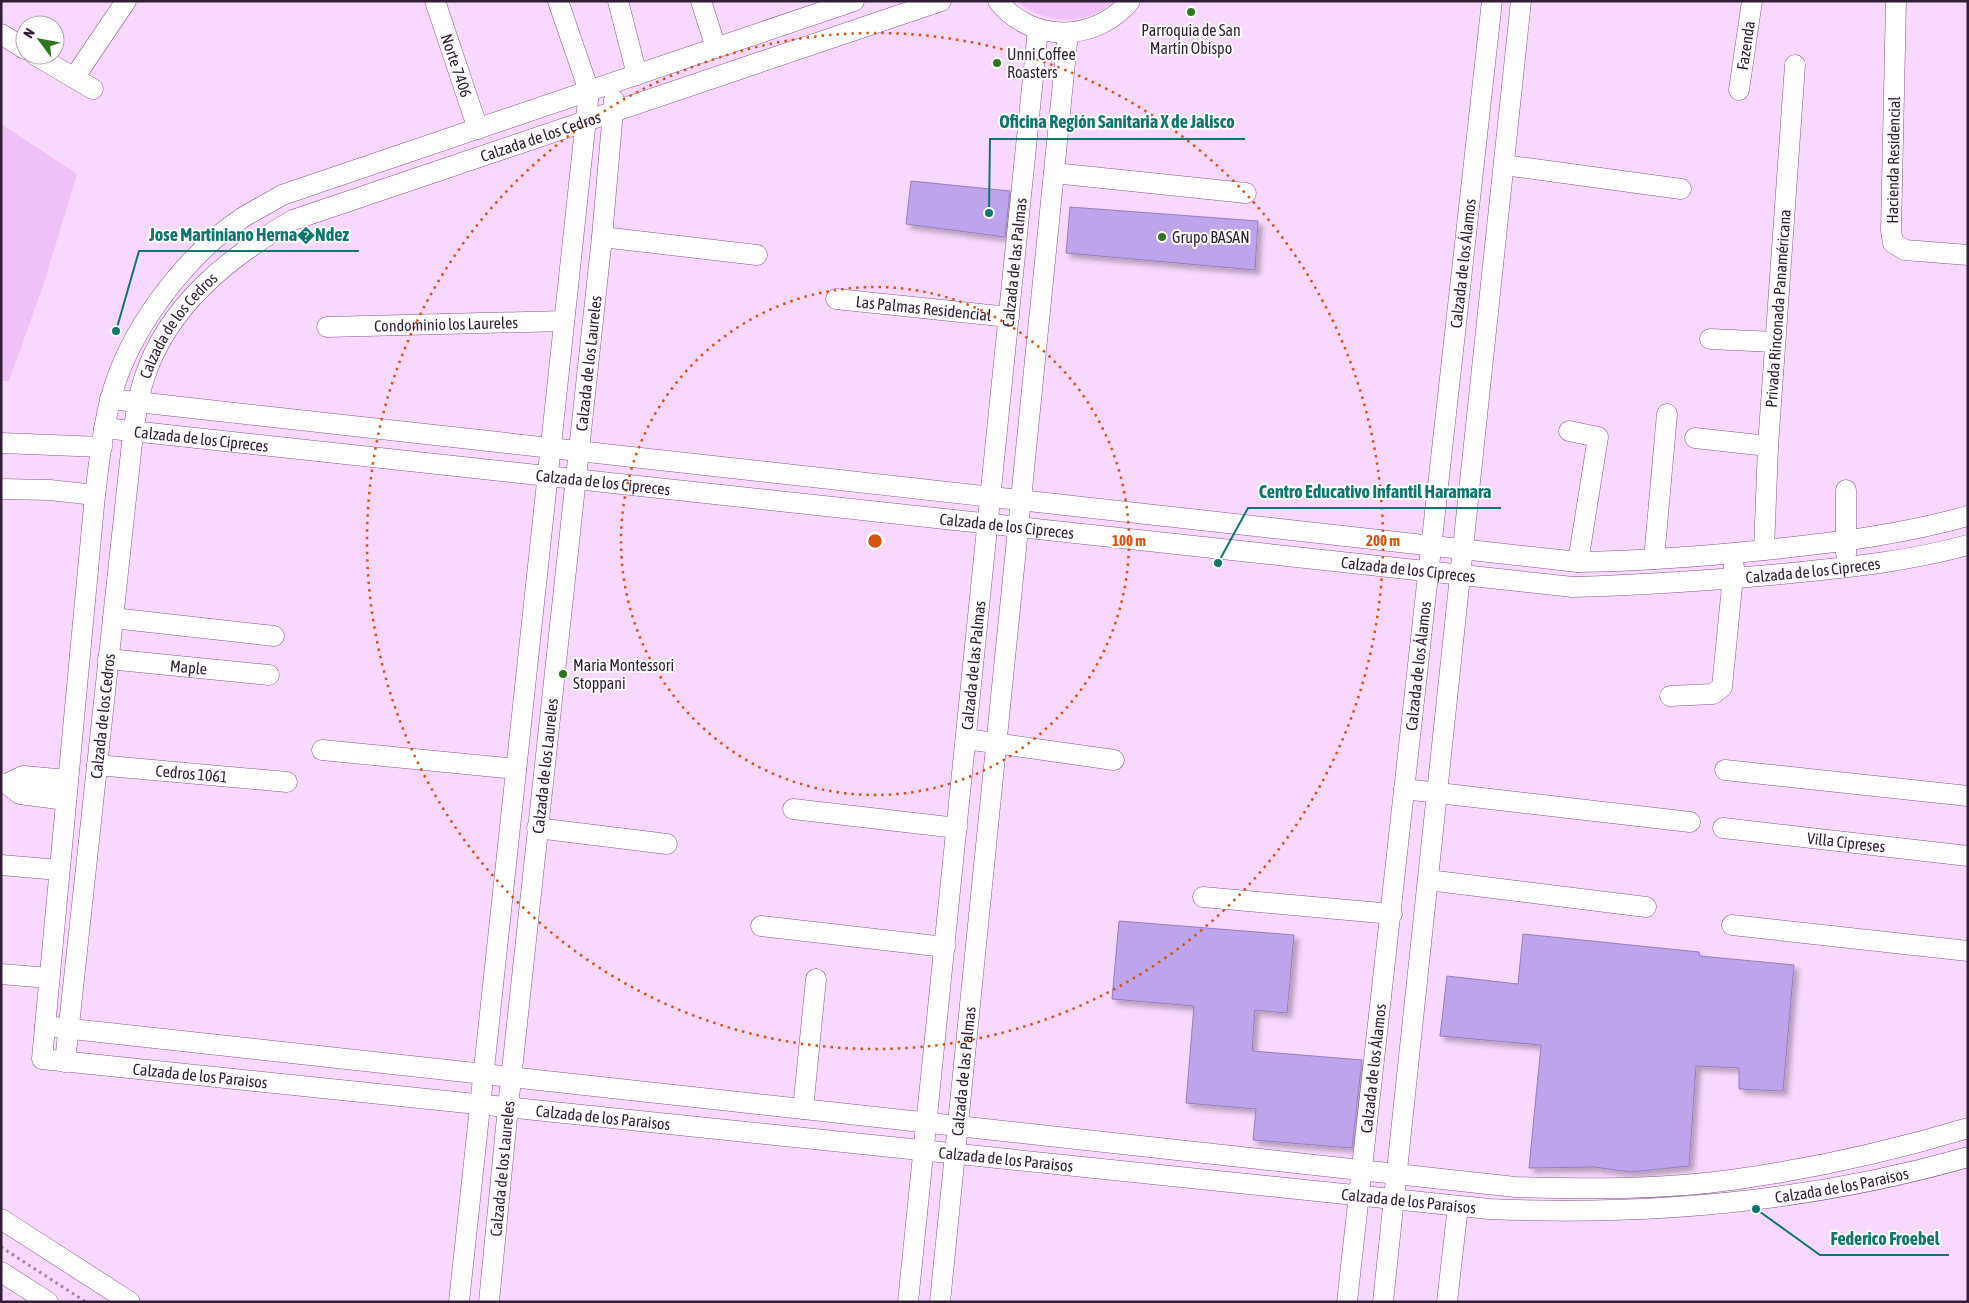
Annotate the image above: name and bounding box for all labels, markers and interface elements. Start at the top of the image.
marker: Parroquia de San Martín Obispo [1185,6,1197,18]
north arrow [15,15,65,65]
street label: Fazenda [1733,20,1758,71]
place label: Parroquia de San Martín Obispo [1141,21,1241,58]
text: N [20,25,38,41]
street label: Norte 7406 [438,32,476,99]
place label: Unni Coffee Roasters [1007,45,1076,81]
marker: Unni Coffee Roasters [991,57,1003,69]
street label: Hacienda Residencial [1883,96,1903,224]
callout: Oficina Región Sanitaria X de Jalisco [990,106,1245,139]
street label: Calzada de los Cedros [478,108,603,165]
text: Oficina Región Sanitaria X de Jalisco [999,111,1235,132]
street label: Calzada de las Palmas [999,197,1030,328]
street label: Calzada de los Álamos [1447,197,1479,329]
street label: Privada Rinconada Panaméricana [1762,209,1794,408]
callout: Jose Martiniano Herna�Ndez [139,218,359,251]
text: Jose Martiniano Herna�Ndez [148,224,349,245]
place label: Grupo BASAN [1172,228,1250,247]
marker: Grupo BASAN [1156,231,1168,243]
street label: Calzada de los Cedros [136,268,221,381]
street label: Las Palmas Residencial [855,292,993,324]
street label: Calzada de los Laureles [572,294,605,432]
street label: Condominio los Laureles [374,313,518,335]
street label: Calzada de los Cipreces [133,422,270,455]
street label: Calzada de los Cipreces [535,466,672,498]
callout: Centro Educativo Infantil Haramara [1248,475,1501,508]
text: Centro Educativo Infantil Haramara [1259,481,1491,502]
street label: Calzada de los Cipreces [939,509,1075,542]
centre of rings [866,532,884,550]
text: 100 m [1112,532,1146,549]
text: 200 m [1366,532,1400,549]
street label: Calzada de los Cipreces [1340,553,1477,585]
street label: Calzada de los Cipreces [1745,554,1882,586]
street label: Calzada de las Palmas [957,599,989,731]
street label: Calzada de los Álamos [1402,600,1434,732]
street label: Calzada de los Cedros [87,652,118,780]
street label: Maple [169,656,208,678]
place label: Maria Montessori Stoppani [573,656,674,693]
marker: Maria Montessori Stoppani [557,668,569,680]
street label: Calzada de los Laureles [529,697,561,835]
street label: Cedros 1061 [155,761,228,786]
street label: Villa Cipreses [1806,829,1887,856]
street label: Calzada de los Álamos [1357,1002,1389,1134]
street label: Calzada de las Palmas [948,1005,979,1137]
street label: Calzada de los Paraisos [132,1059,269,1091]
street label: Calzada de los Laureles [486,1099,518,1237]
street label: Calzada de los Paraisos [535,1101,672,1133]
street label: Calzada de los Paraisos [938,1143,1074,1175]
street label: Calzada de los Paraisos [1774,1164,1910,1206]
street label: Calzada de los Paraisos [1341,1185,1477,1217]
callout: Federico Froebel [1820,1222,1949,1255]
text: Federico Froebel [1830,1228,1940,1249]

